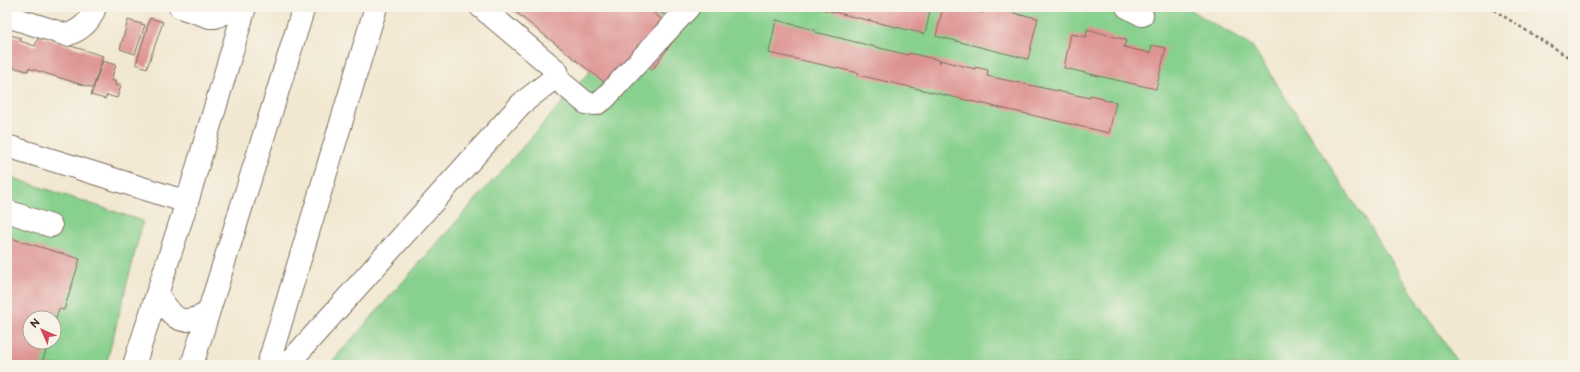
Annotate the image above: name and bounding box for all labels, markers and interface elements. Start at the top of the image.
north arrow [22,310,62,350]
text: N [28,316,43,331]

